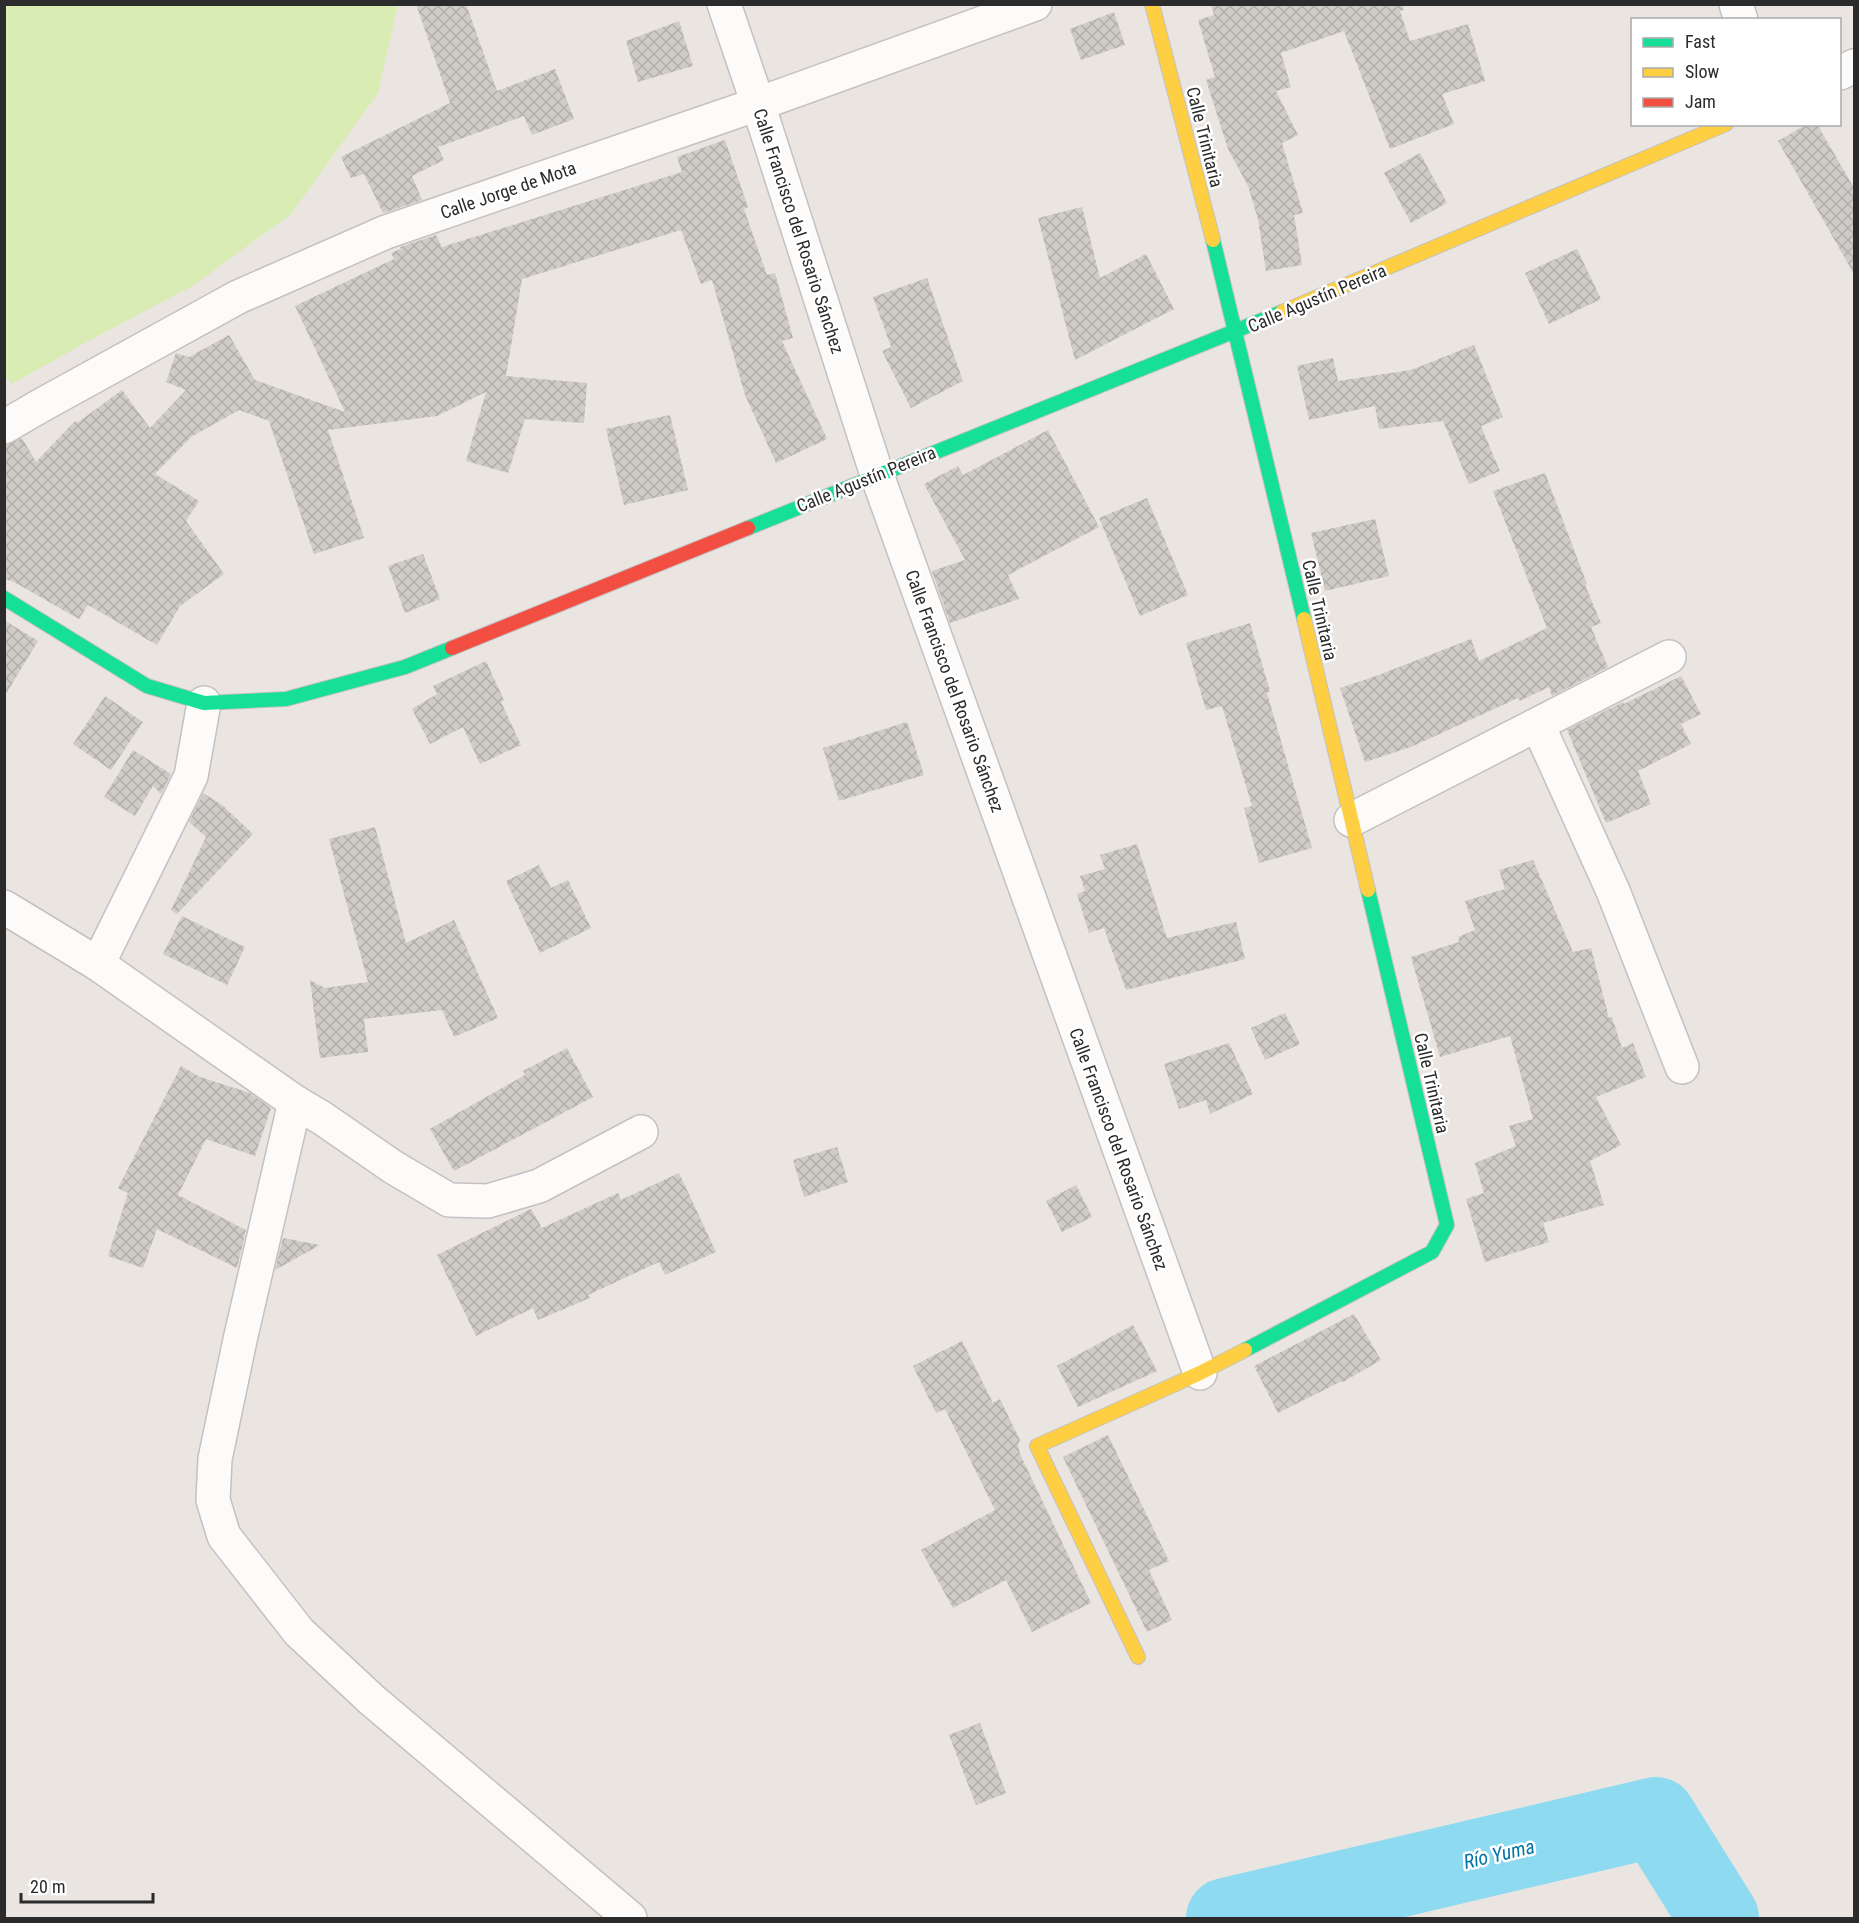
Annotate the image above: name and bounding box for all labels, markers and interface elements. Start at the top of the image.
legend [1631,18,1841,126]
text: Fast [1685,31,1716,52]
text: Slow [1685,61,1720,82]
street label: Calle Trinitaria [1182,85,1228,189]
text: Jam [1685,91,1716,112]
street label: Calle Francisco del Rosario Sánchez [749,106,849,356]
street label: Calle Jorge de Mota [437,157,579,223]
street label: Calle Agustín Pereira [1245,259,1389,337]
street label: Calle Agustín Pereira [793,442,939,516]
street label: Calle Trinitaria [1298,558,1342,662]
street label: Calle Francisco del Rosario Sánchez [901,567,1009,815]
street label: Calle Francisco del Rosario Sánchez [1065,1025,1173,1273]
street label: Calle Trinitaria [1410,1031,1454,1135]
water label: Río Yuma [1461,1834,1537,1874]
scale bar [21,1866,153,1904]
text: 20 m [30,1876,65,1897]

